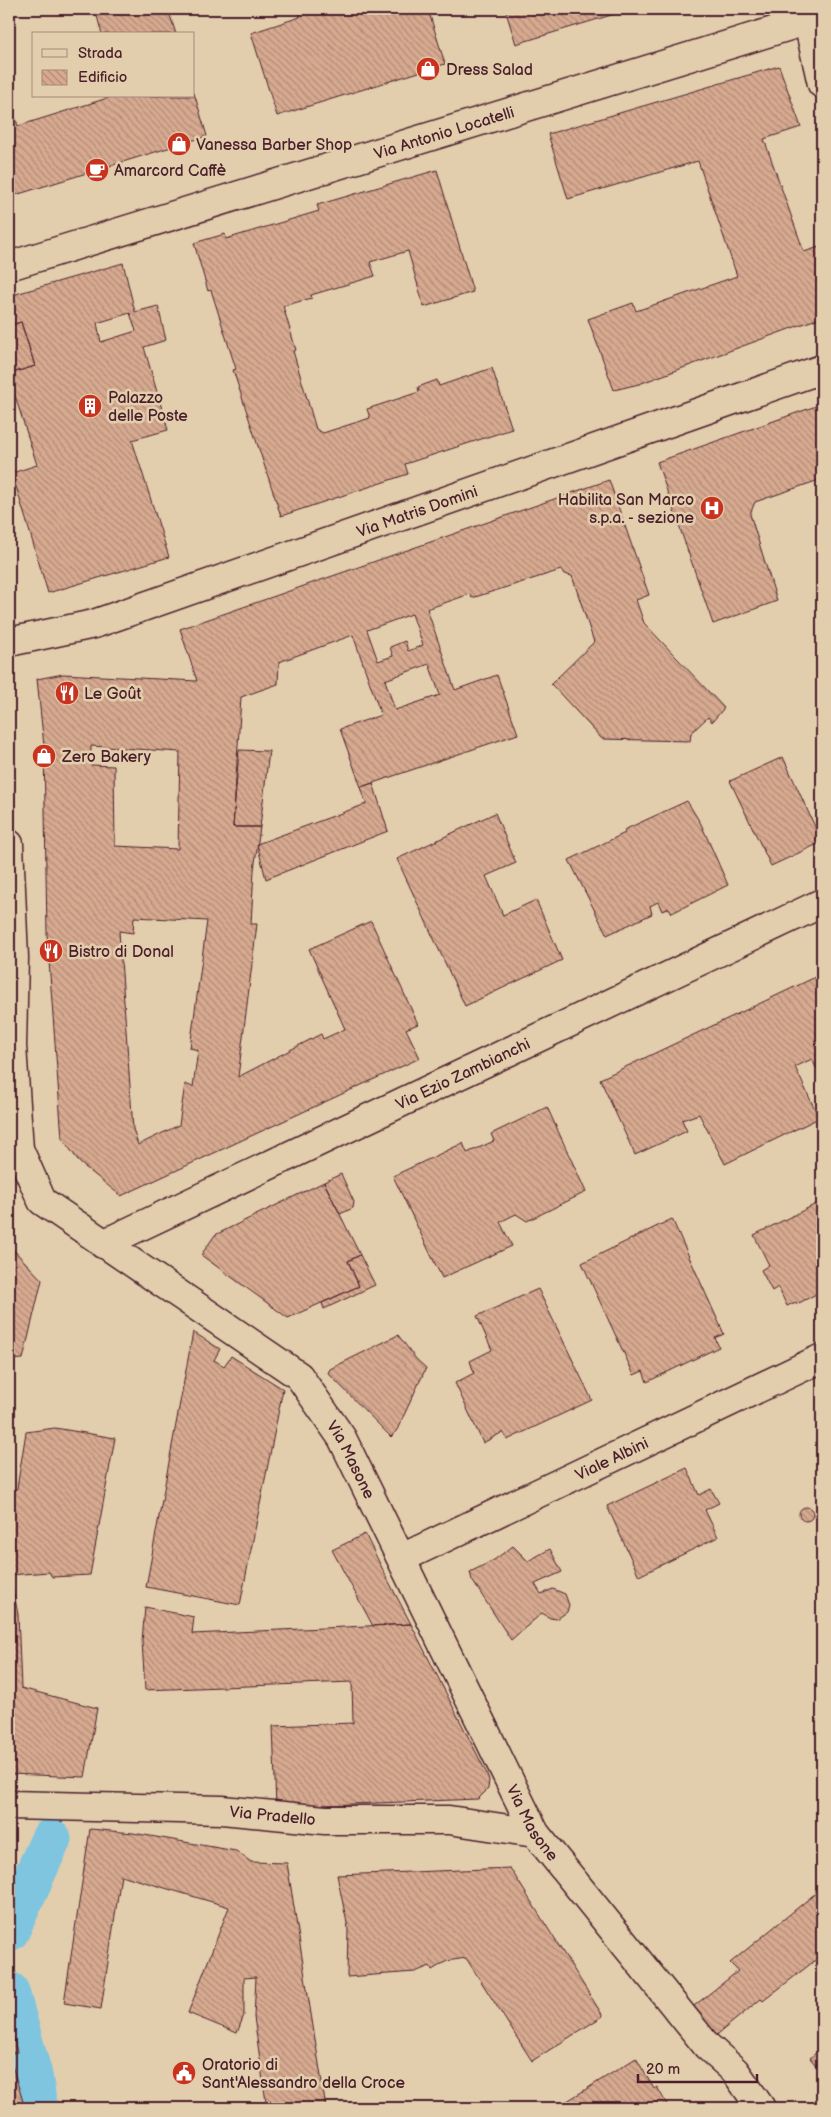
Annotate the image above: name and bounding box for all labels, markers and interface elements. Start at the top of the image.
legend [32,32,195,98]
text: Strada [78,44,122,63]
shop icon: Dress Salad [415,56,441,82]
place label: Dress Salad [446,61,533,80]
text: Edificio [78,68,127,87]
street label: Via Antonio Locatelli [372,103,517,164]
shop icon: Vanessa Barber Shop [166,131,192,157]
place label: Vanessa Barber Shop [196,136,352,155]
cafe icon: Amarcord Caffè [84,157,110,183]
place label: Amarcord Caffè [114,162,227,181]
place label: Palazzo delle Poste [108,389,188,426]
building icon: Palazzo delle Poste [77,393,103,419]
street label: Via Matris Domini [354,482,480,542]
place label: Habilita San Marco s.p.a. - sezione [558,491,694,528]
hospital icon: Habilita San Marco s.p.a. - sezione [699,495,725,521]
restaurant icon: Le Goût [54,680,80,706]
place label: Le Goût [84,685,141,704]
shop icon: Zero Bakery [31,743,57,769]
place label: Zero Bakery [61,748,152,767]
restaurant icon: Bistro di Donal [38,938,64,964]
place label: Bistro di Donal [68,943,174,962]
street label: Via Ezio Zambianchi [393,1035,534,1115]
street label: Via Masone [322,1418,378,1503]
street label: Viale Albini [572,1434,652,1485]
street label: Via Masone [502,1782,562,1866]
street label: Via Pradello [229,1803,317,1830]
scale bar [638,2052,757,2084]
place label: Oratorio di Sant'Alessandro della Croce [202,2056,405,2093]
public building icon: Oratorio di Sant'Alessandro della Croce [171,2060,197,2086]
text: 20 m [646,2060,680,2079]

